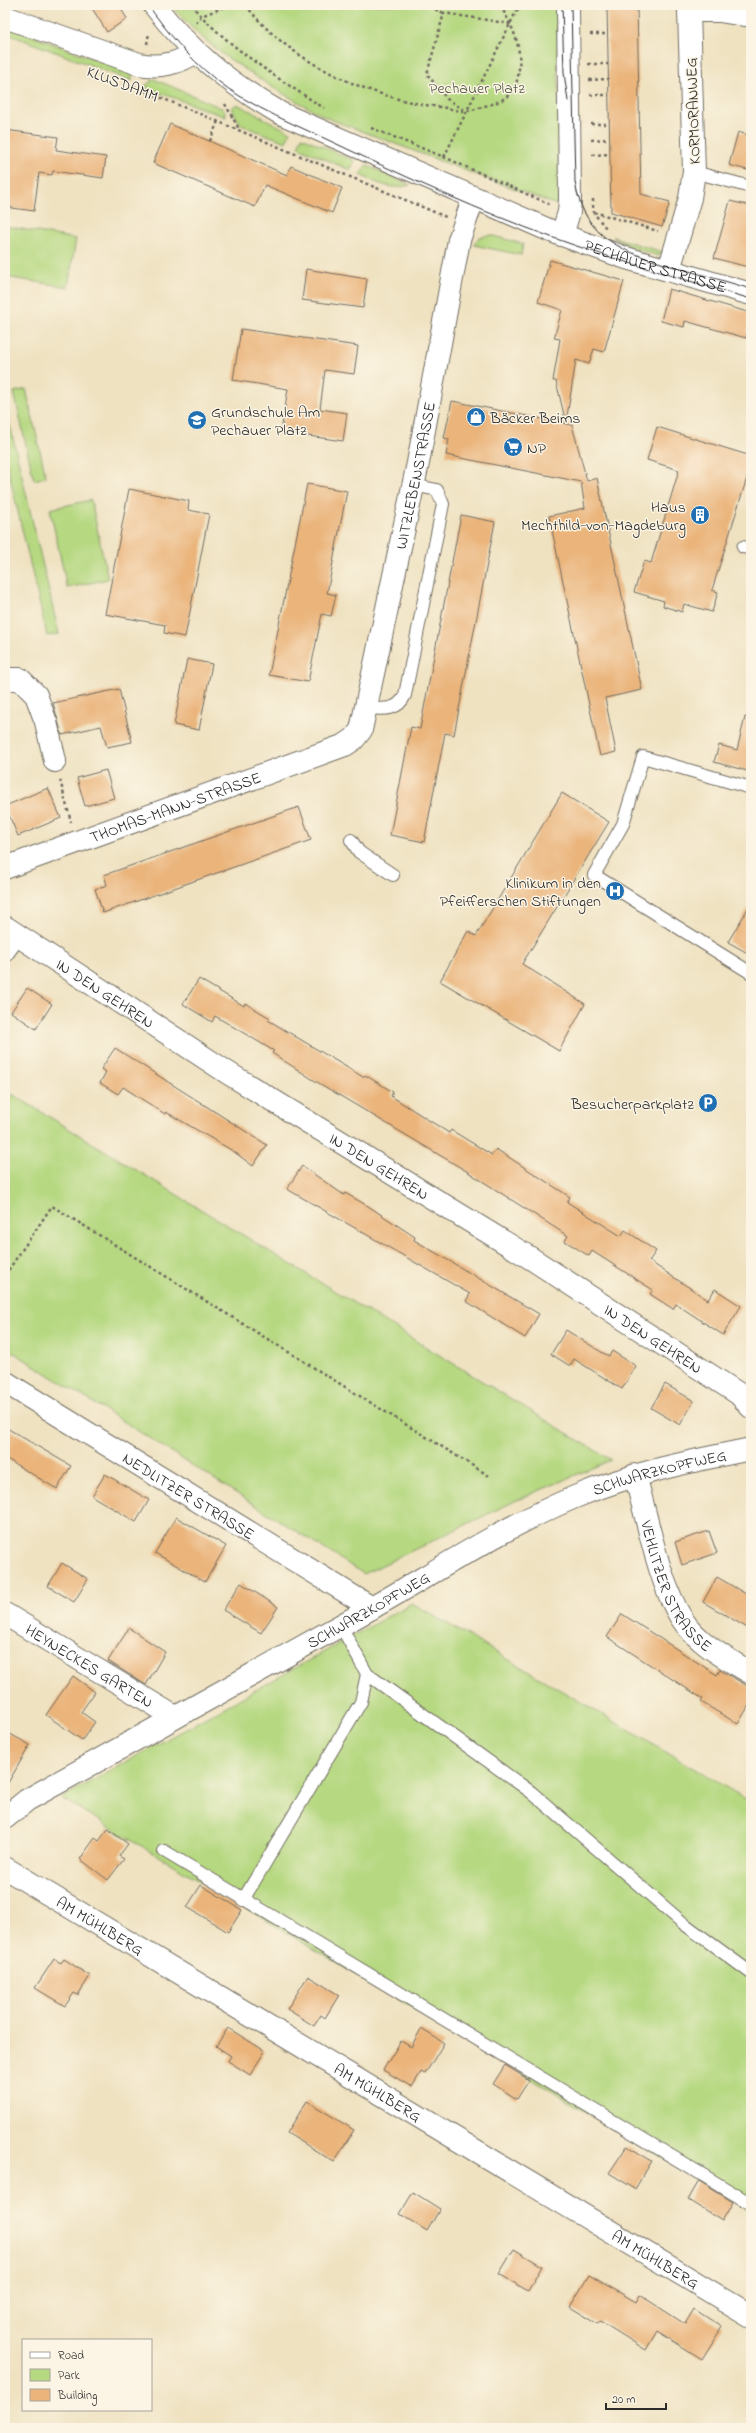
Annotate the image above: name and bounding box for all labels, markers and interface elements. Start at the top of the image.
street label: KORMORANWEG [680,57,708,165]
street label: KLUSDAMM [83,60,162,110]
park label: Pechauer Platz [429,77,525,101]
street label: PECHAUER STRASSE [581,234,729,300]
street label: WITZLEBENSTRASSE [390,400,443,552]
place label: Grundschule Am Pechauer Platz [211,401,320,443]
shop icon: Bäcker Beims [465,406,487,428]
place label: Bäcker Beims [489,407,580,431]
school or university icon: Grundschule Am Pechauer Platz [186,409,208,431]
supermarket icon: NP [502,436,524,458]
place label: NP [527,437,547,461]
place label: Haus Mechthild-von-Magdeburg [521,496,686,538]
building icon: Haus Mechthild-von-Magdeburg [689,504,711,526]
street label: THOMAS-MANN-STRASSE [87,766,265,850]
place label: Klinikum in den Pfeifferschen Stiftungen [440,872,601,914]
hospital icon: Klinikum in den Pfeifferschen Stiftungen [604,880,626,902]
street label: IN DEN GEHREN [50,953,158,1035]
parking icon: Besucherparkplatz [697,1092,719,1114]
place label: Besucherparkplatz [570,1093,694,1117]
street label: IN DEN GEHREN [324,1128,433,1207]
street label: IN DEN GEHREN [598,1299,706,1381]
street label: SCHWARZKOPFWEG [590,1444,729,1503]
street label: NEDLITZER STRASSE [117,1447,259,1547]
street label: VEHLITZER STRASSE [633,1517,716,1659]
street label: SCHWARZKOPFWEG [303,1567,435,1656]
street label: HEYNECKES GARTEN [20,1619,157,1715]
street label: AM MÜHLBERG [51,1891,147,1962]
street label: AM MÜHLBERG [329,2058,425,2129]
street label: AM MÜHLBERG [606,2225,703,2296]
legend [22,2339,152,2411]
text: Road [58,2347,84,2365]
text: Park [58,2367,80,2385]
scale bar [606,2385,666,2411]
text: Building [57,2387,97,2406]
text: 20 m [612,2391,635,2409]

